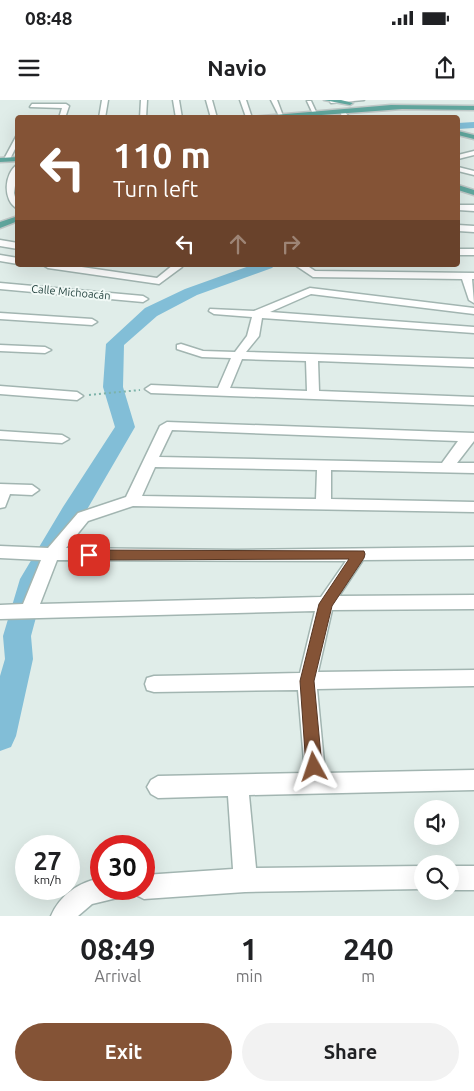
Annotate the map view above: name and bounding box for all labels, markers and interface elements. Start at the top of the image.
text: 08:48 [25,7,73,29]
icon: menu [15,54,43,82]
icon: share [431,54,459,82]
text: Navio [207,55,267,80]
icon: left [30,135,95,200]
text: 110 m [113,135,211,175]
text: Turn left [113,176,198,201]
icon: left [171,230,199,258]
icon: ahead [224,230,252,258]
icon: right [277,230,305,258]
street label: Calle Michoacán [31,283,111,301]
pin [68,534,110,576]
icon: arrive [75,541,103,569]
position arrow [287,740,339,792]
map controls [414,800,459,900]
button: sound [414,800,459,845]
speed limit sign: 30 [90,835,155,900]
text: 27 [33,847,62,875]
button: search [414,855,459,900]
text: km/h [34,873,61,886]
text: 08:49 [80,932,155,966]
text: 1 [241,932,258,966]
text: 240 [343,932,394,966]
text: Arrival [95,967,141,985]
text: min [236,967,263,985]
text: m [361,967,375,985]
button: Exit [15,1023,232,1081]
button: Share [242,1023,459,1081]

